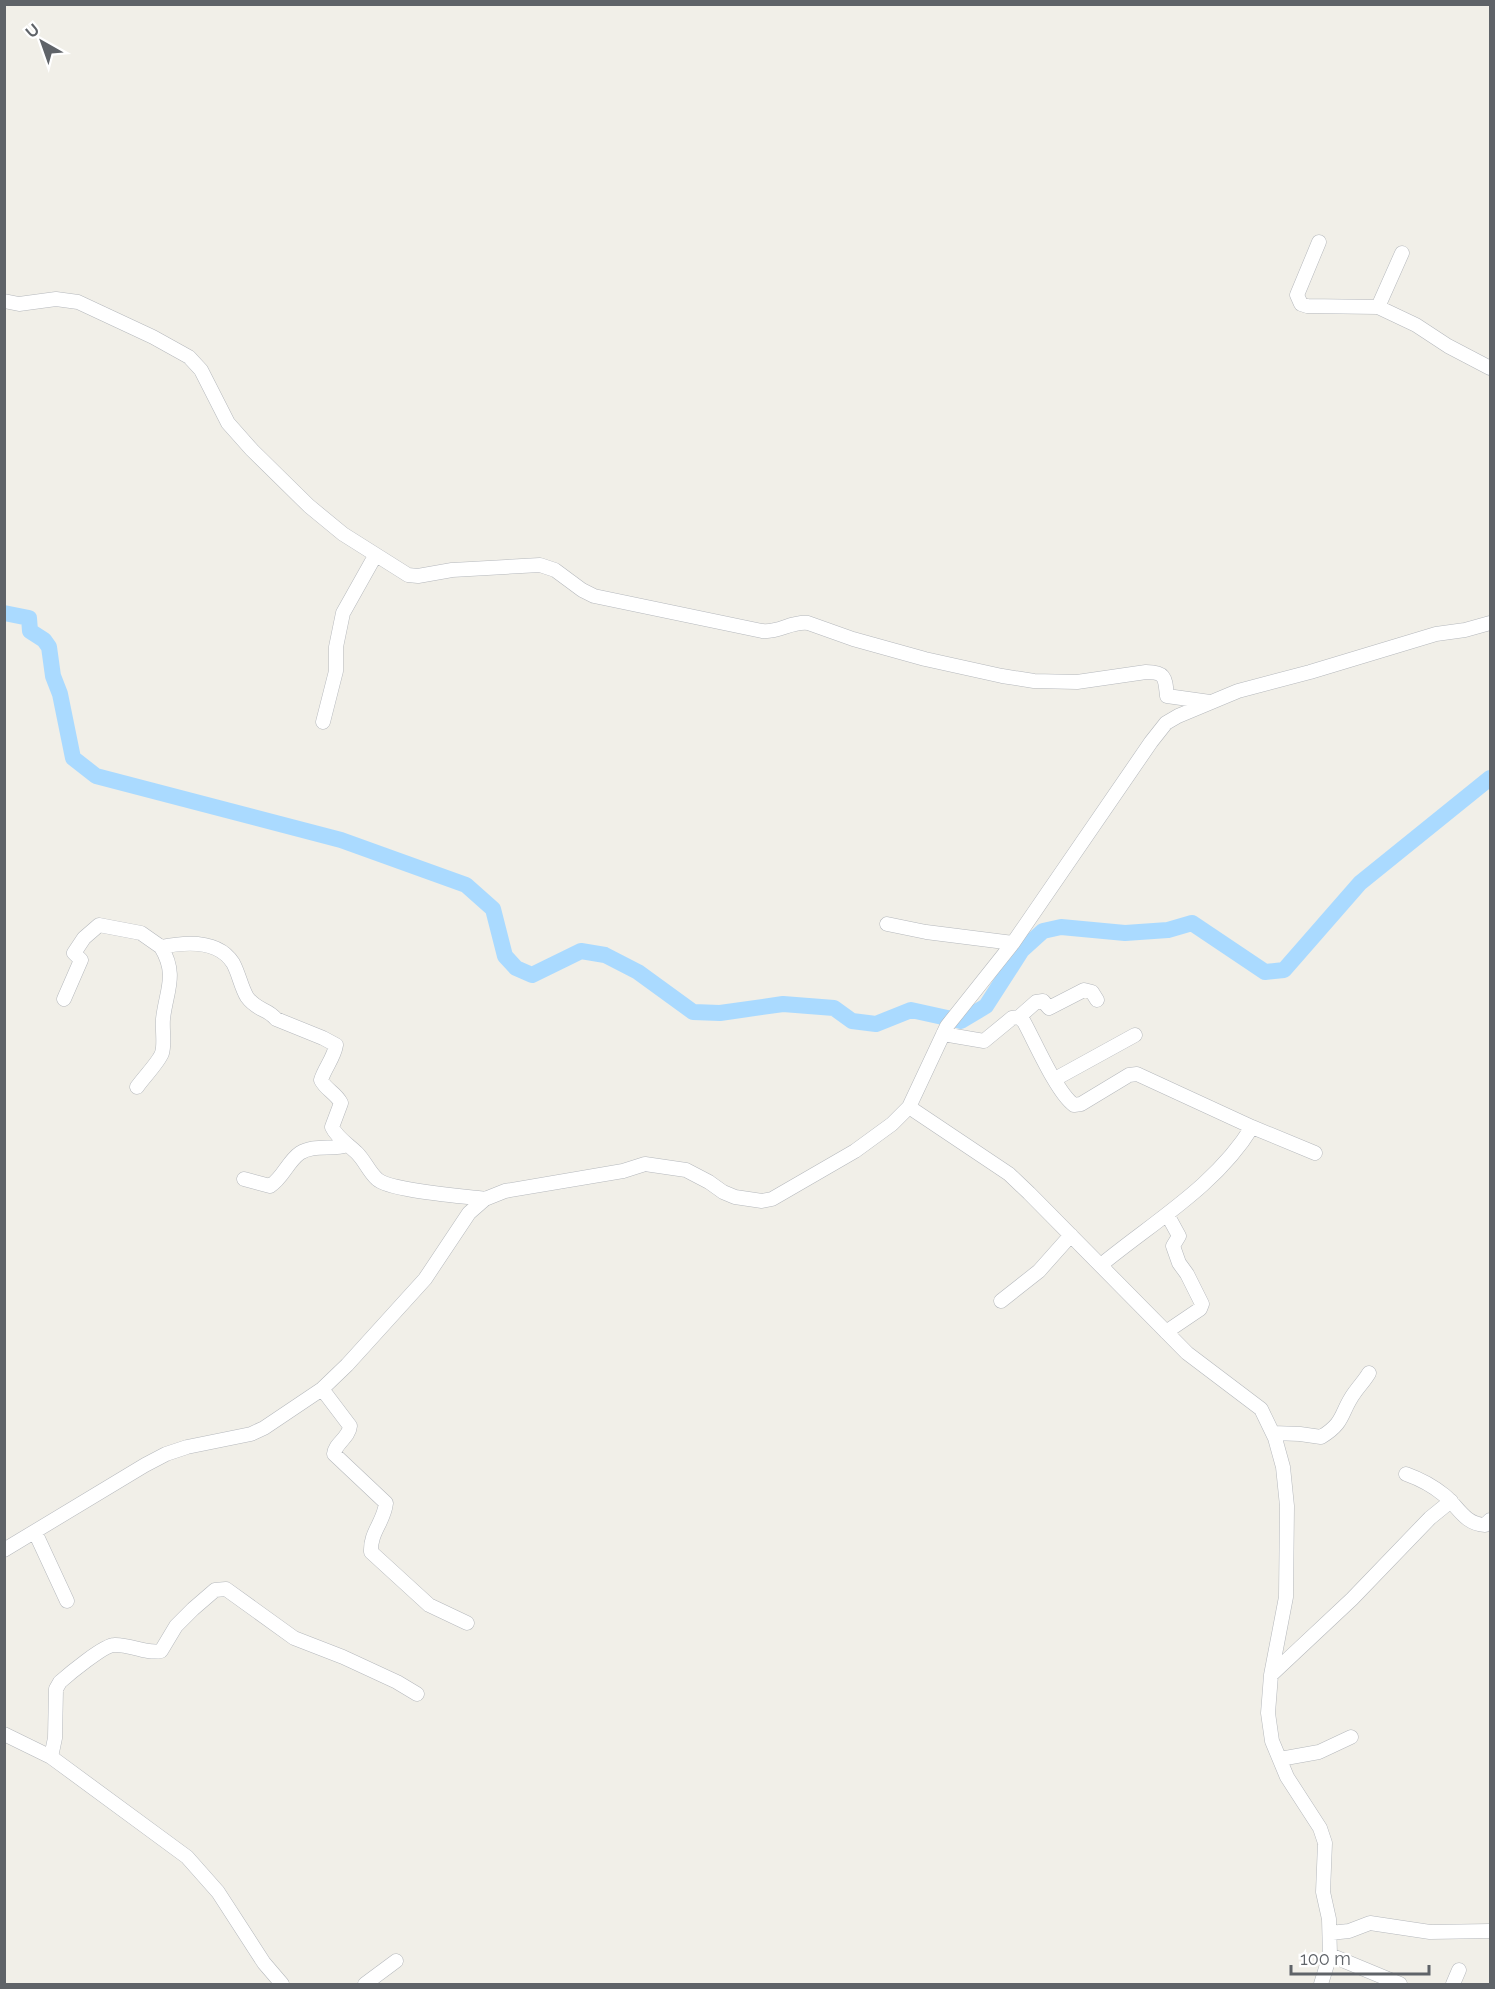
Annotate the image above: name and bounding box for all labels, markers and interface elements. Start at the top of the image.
north arrow [12,12,72,72]
text: U [22,20,43,42]
scale bar [1291,1938,1429,1976]
text: 100 m [1300,1948,1351,1969]

